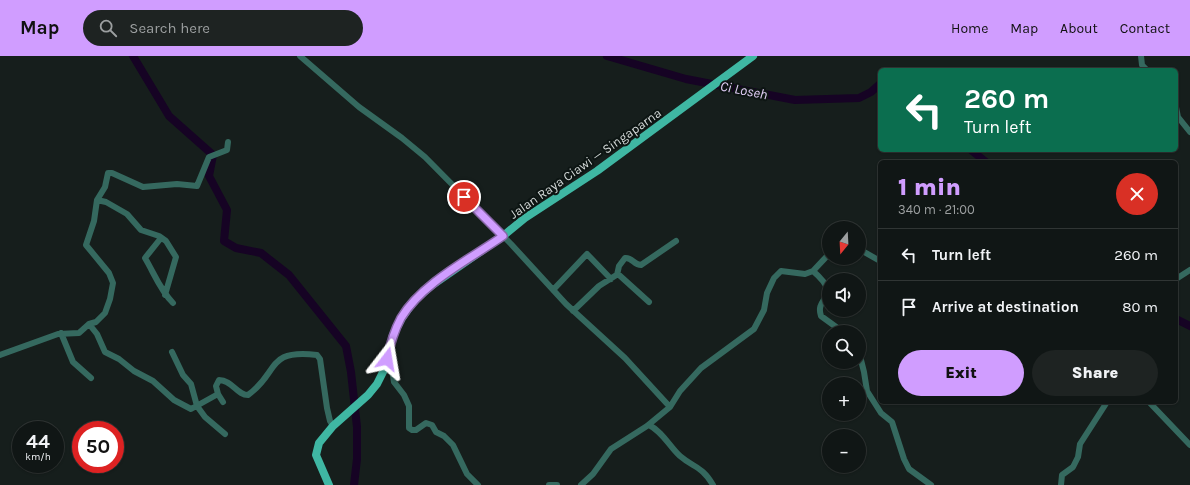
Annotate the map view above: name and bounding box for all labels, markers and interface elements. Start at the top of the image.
search box [83,10,363,46]
text: Map [20,17,59,39]
icon: search [97,17,119,39]
text: Search here [129,19,210,37]
text: Home [951,20,988,37]
text: Map [1010,20,1038,37]
text: About [1060,20,1098,37]
text: Contact [1120,20,1170,37]
water label: Ci Loseh [719,78,769,103]
text: 260 m [964,82,1049,115]
icon: left [898,84,950,136]
street label: Jalan Raya Ciawi — Singaparna [506,105,664,222]
text: Turn left [964,116,1032,138]
text: 1 min [898,173,961,201]
button: close [1116,173,1158,215]
pin [447,180,481,214]
icon: arrive [453,186,475,208]
text: 340 m · 21:00 [898,202,975,217]
north arrow [822,221,866,265]
map controls [822,221,866,473]
icon: left [898,244,920,266]
text: Turn left [932,246,991,264]
text: 260 m [1114,246,1158,264]
button: sound [822,273,866,317]
icon: arrive [898,296,920,318]
text: Arrive at destination [932,298,1079,316]
text: 80 m [1122,298,1158,316]
button: search [822,325,866,369]
position arrow [366,338,408,380]
button: Exit [898,350,1024,396]
button: Share [1032,350,1158,396]
button: + [822,377,866,421]
speed limit sign: 50 [72,421,124,473]
button: − [822,429,866,473]
text: 44 [26,430,50,453]
text: km/h [25,451,51,463]

